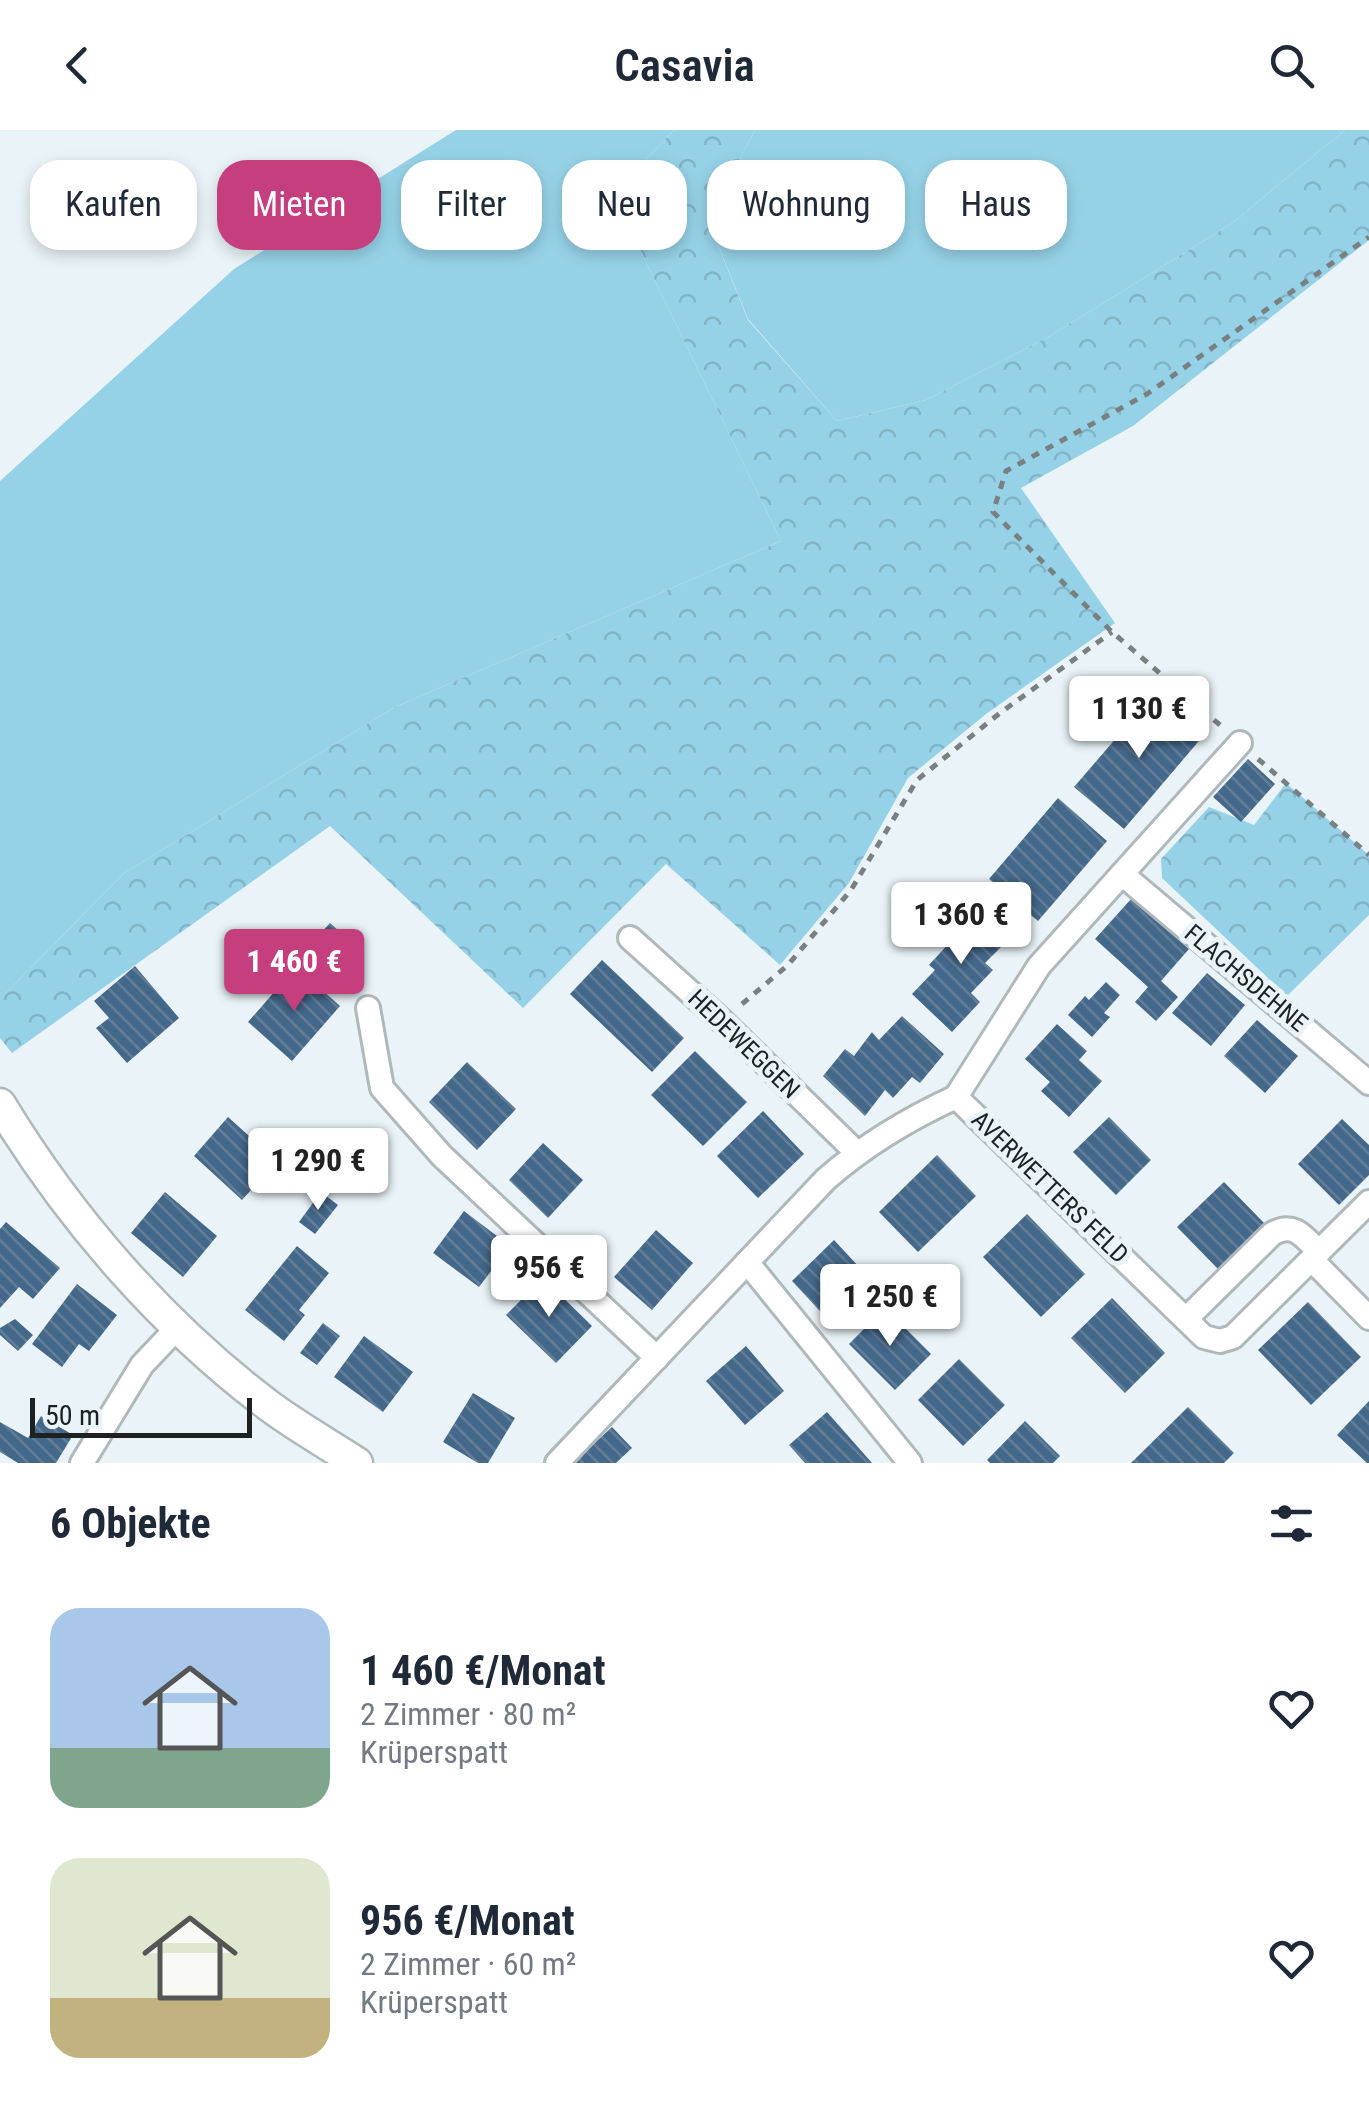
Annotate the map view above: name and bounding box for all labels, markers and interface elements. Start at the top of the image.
icon: back [50,38,105,93]
icon: search [1264,38,1319,93]
text: Casavia [614,39,755,92]
chip: Kaufen [30,160,197,250]
chip: Mieten [217,160,381,250]
chip: Filter [401,160,542,250]
chip: Neu [562,160,687,250]
chip: Wohnung [707,160,905,250]
chip: Haus [925,160,1067,250]
pin: 1 130 € [1047,676,1231,761]
text: 1 130 € [1091,689,1187,727]
pin: 1 360 € [869,882,1053,967]
text: 1 360 € [913,895,1009,933]
street label: FLACHSDEHNE [1179,918,1313,1038]
pin: 1 460 € [202,929,386,1014]
text: 1 460 € [246,942,342,980]
street label: HEDEWEGGEN [682,984,806,1104]
street label: AVERWETTERS FELD [966,1105,1134,1269]
pin: 1 290 € [226,1128,410,1213]
text: 1 290 € [270,1141,366,1179]
pin: 956 € [479,1235,619,1320]
text: 956 € [513,1248,585,1286]
pin: 1 250 € [798,1264,982,1349]
text: 1 250 € [842,1277,938,1315]
scale bar [30,1393,252,1438]
text: 50 m [45,1399,100,1432]
icon: filters [1264,1496,1319,1551]
text: 6 Objekte [50,1499,211,1548]
text: 1 460 €/Monat [360,1646,606,1695]
icon: home [130,1648,250,1768]
icon: heart [1264,1681,1319,1736]
text: 2 Zimmer · 80 m² [360,1695,576,1733]
text: Krüperspatt [360,1733,508,1771]
text: 956 €/Monat [360,1896,575,1945]
icon: home [130,1898,250,2018]
icon: heart [1264,1931,1319,1986]
text: 2 Zimmer · 60 m² [360,1945,576,1983]
text: Krüperspatt [360,1983,508,2021]

